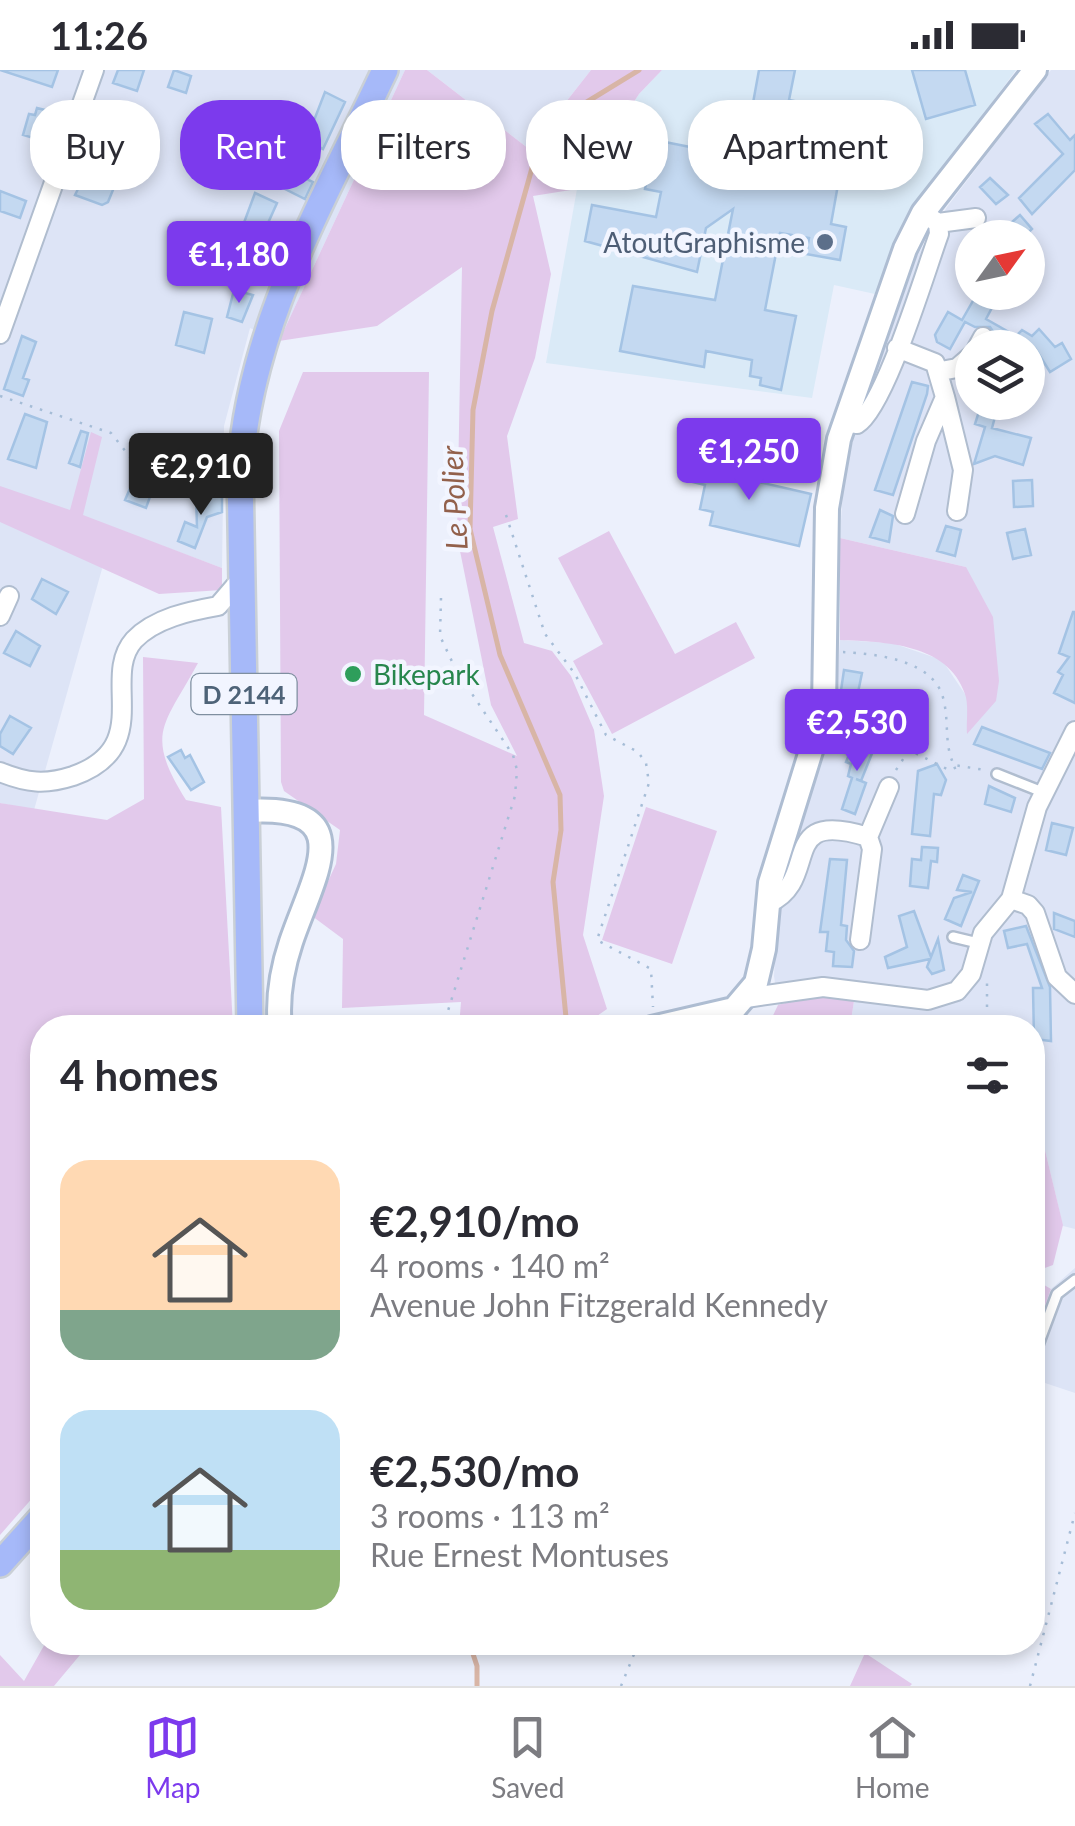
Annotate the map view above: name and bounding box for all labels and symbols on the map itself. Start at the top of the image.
north arrow [955,220,1045,310]
pin: €1,180 [158,221,320,306]
place label: AtoutGraphisme [603,225,805,259]
marker: AtoutGraphisme [814,231,836,253]
pin: €1,250 [668,418,830,503]
pin: €2,910 [120,433,282,518]
water label: Le Polier [432,444,474,551]
place label: Bikepark [373,657,481,691]
marker: Bikepark [342,663,364,685]
road number: D 2144 [192,674,296,714]
pin: €2,530 [776,689,938,774]

